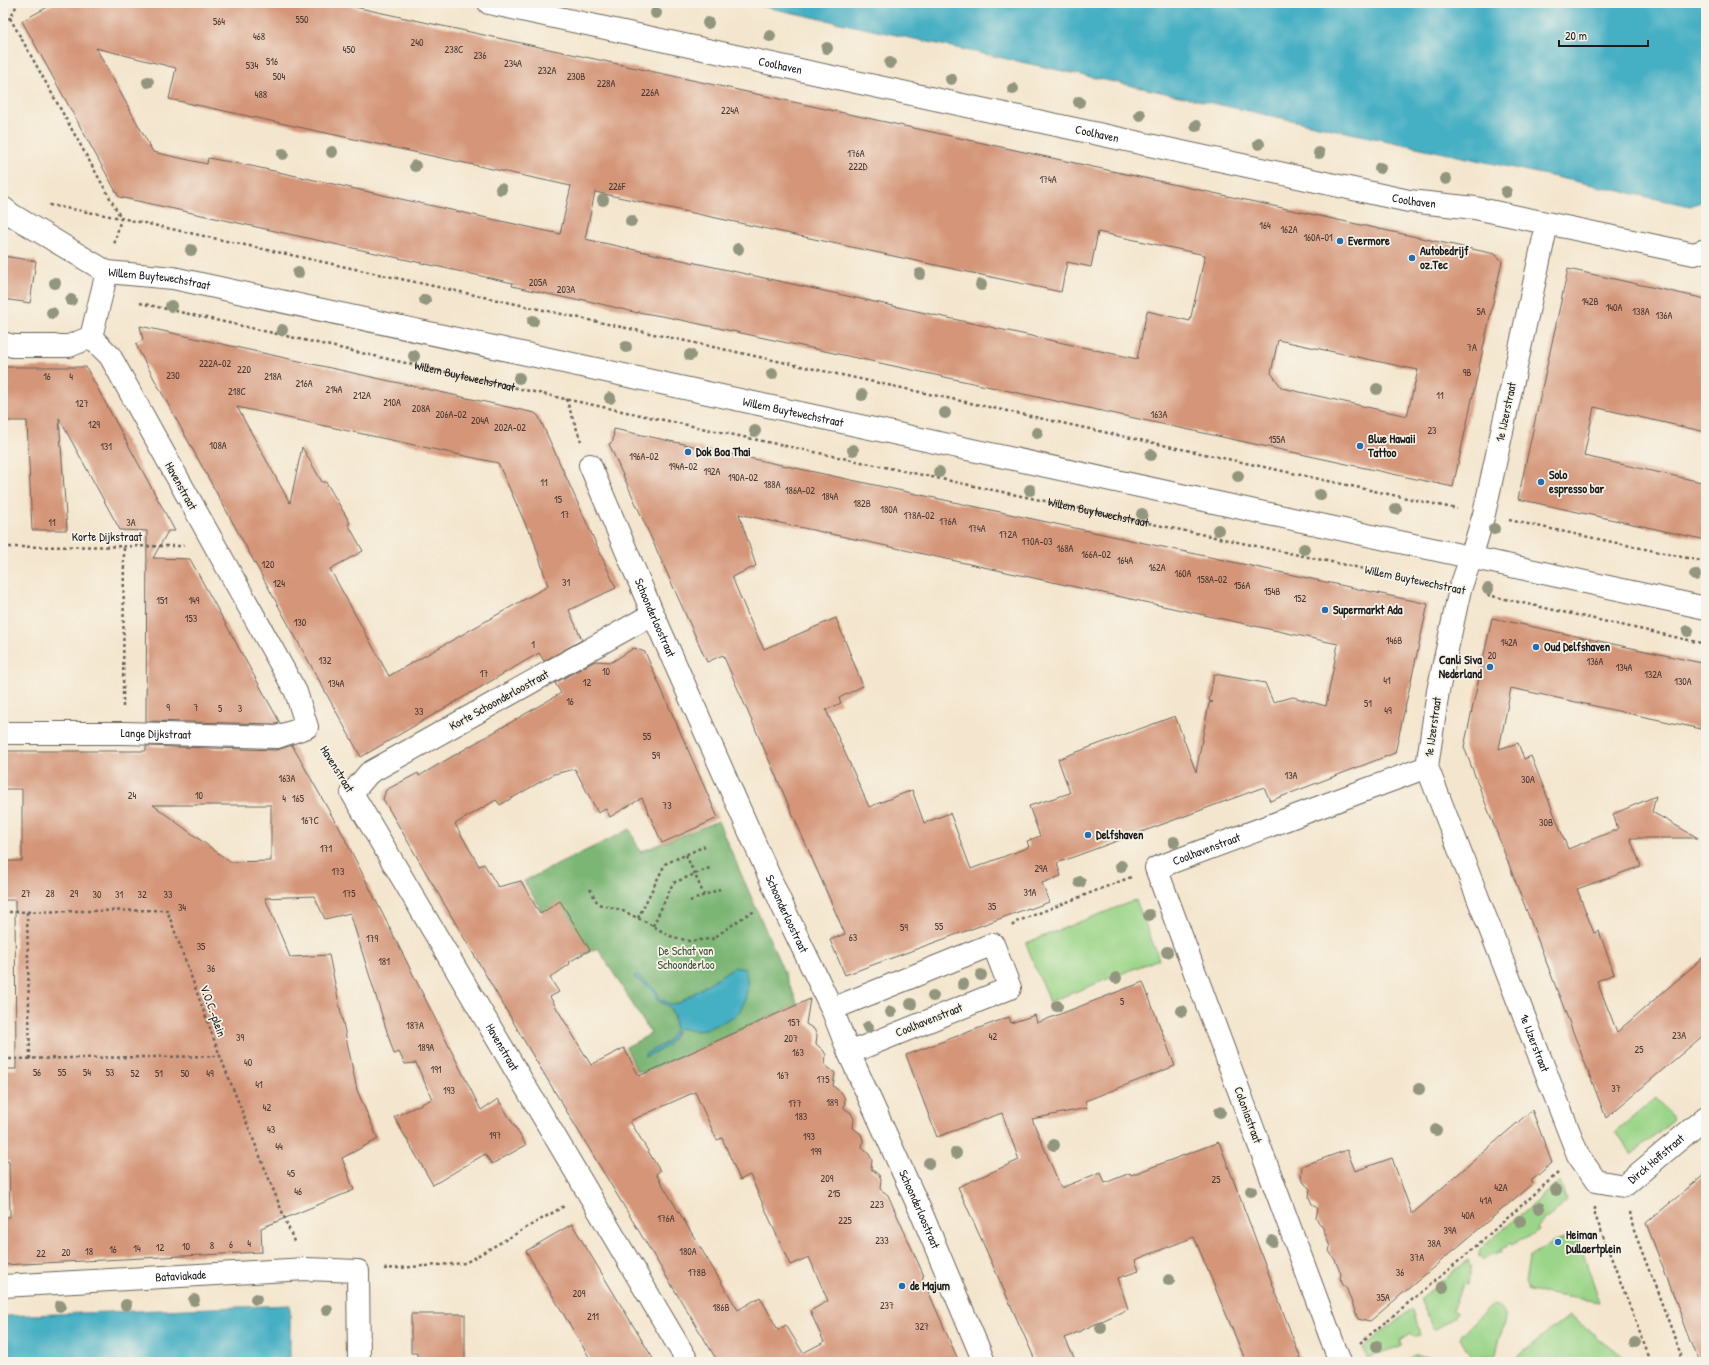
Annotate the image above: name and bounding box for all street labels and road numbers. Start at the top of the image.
street label: Coolhaven [757,52,804,78]
street label: Coolhaven [1074,120,1121,146]
street label: Coolhaven [1391,189,1437,212]
street label: Willem Buytewechstraat [108,263,213,294]
street label: Willem Buytewechstraat [413,356,518,396]
street label: 1e IJzerstraat [1491,380,1520,443]
street label: Willem Buytewechstraat [741,393,846,431]
street label: Havenstraat [161,459,202,513]
street label: Willem Buytewechstraat [1046,493,1151,531]
street label: Korte Dijkstraat [72,528,143,545]
street label: Willem Buytewechstraat [1363,561,1468,599]
street label: Schoonderloostraat [631,576,680,660]
street label: Korte Schoonderloostraat [446,665,552,734]
street label: 1e IJzerstraat [1420,695,1445,758]
street label: Lange Dijkstraat [121,724,192,743]
street label: Havenstraat [316,742,359,796]
street label: Coolhavenstraat [1170,828,1243,869]
street label: Schoonderloostraat [762,872,813,956]
street label: V.O.C.-plein [196,983,231,1039]
street label: Coolhavenstraat [893,998,966,1041]
street label: 1e IJzerstraat [1516,1012,1554,1075]
street label: Havenstraat [482,1020,524,1075]
street label: Coloniastraat [1230,1084,1267,1146]
street label: Dirck Hoffstraat [1624,1129,1688,1187]
street label: Schoonderloostraat [895,1167,945,1252]
street label: Bataviakade [155,1266,207,1285]

